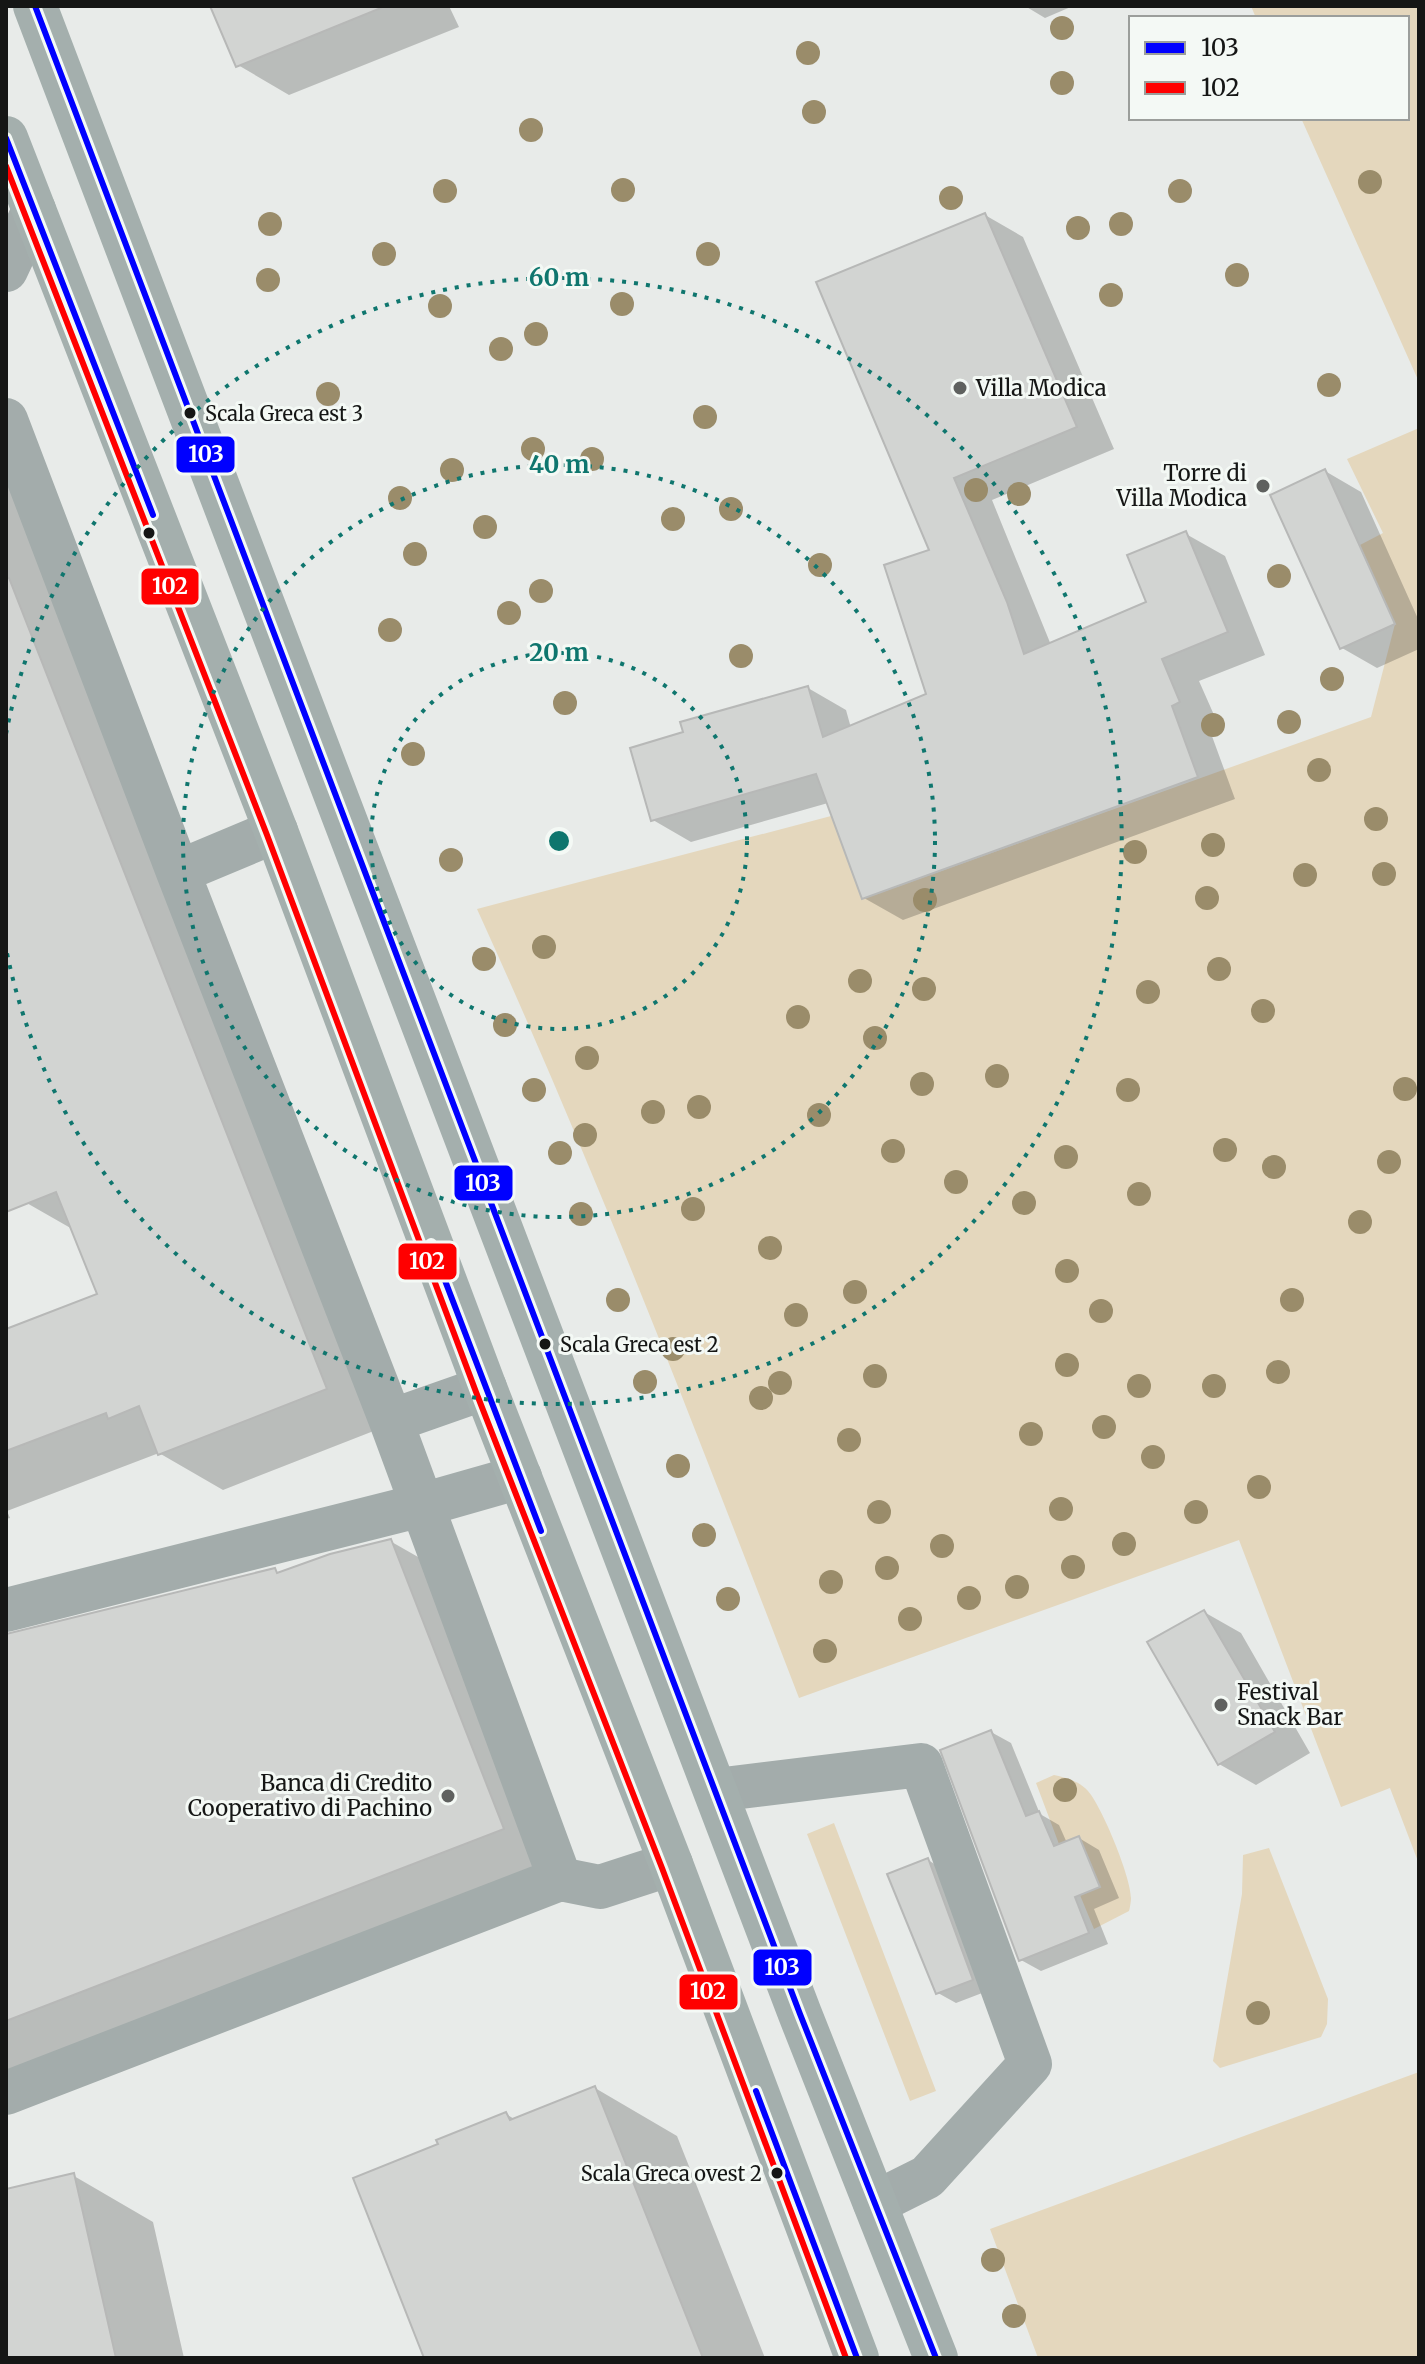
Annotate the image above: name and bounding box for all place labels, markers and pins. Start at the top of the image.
place label: Villa Modica [975,374,1107,402]
marker: Villa Modica [951,379,969,397]
place label: Scala Greca est 3 [205,401,363,426]
marker: Scala Greca est 3 [182,405,198,421]
place label: Torre di Villa Modica [1116,459,1247,512]
marker: Torre di Villa Modica [1254,477,1272,495]
unlabelled marker [141,525,157,541]
centre of rings [545,827,573,855]
place label: Scala Greca est 2 [560,1332,719,1357]
marker: Scala Greca est 2 [537,1336,553,1352]
place label: Festival Snack Bar [1237,1678,1343,1731]
marker: Festival Snack Bar [1212,1696,1230,1714]
place label: Banca di Credito Cooperativo di Pachino [188,1769,432,1822]
marker: Banca di Credito Cooperativo di Pachino [439,1787,457,1805]
place label: Scala Greca ovest 2 [581,2161,762,2186]
marker: Scala Greca ovest 2 [769,2165,785,2181]

